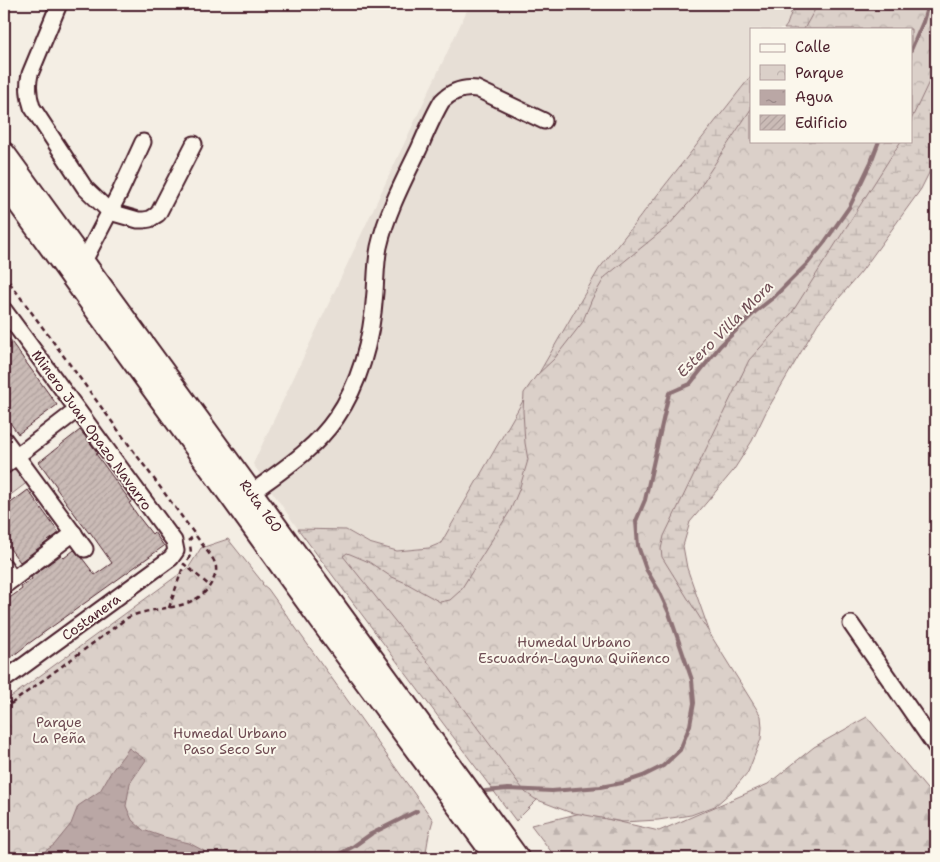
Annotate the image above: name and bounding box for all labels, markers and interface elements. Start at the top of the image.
legend [750,28,912,142]
text: Calle [795,37,831,57]
text: Parque [795,63,844,83]
text: Agua [795,87,834,107]
text: Edificio [795,113,847,133]
water label: Estero Villa Mora [672,276,778,382]
street label: Minero Juan Opazo Navarro [28,346,156,514]
street label: Ruta 160 [236,476,286,536]
street label: Costanera [58,589,124,644]
park label: Humedal Urbano Escuadrón-Laguna Quiñenco [478,633,670,667]
park label: Parque La Peña [32,713,86,747]
park label: Humedal Urbano Paso Seco Sur [173,724,287,758]

